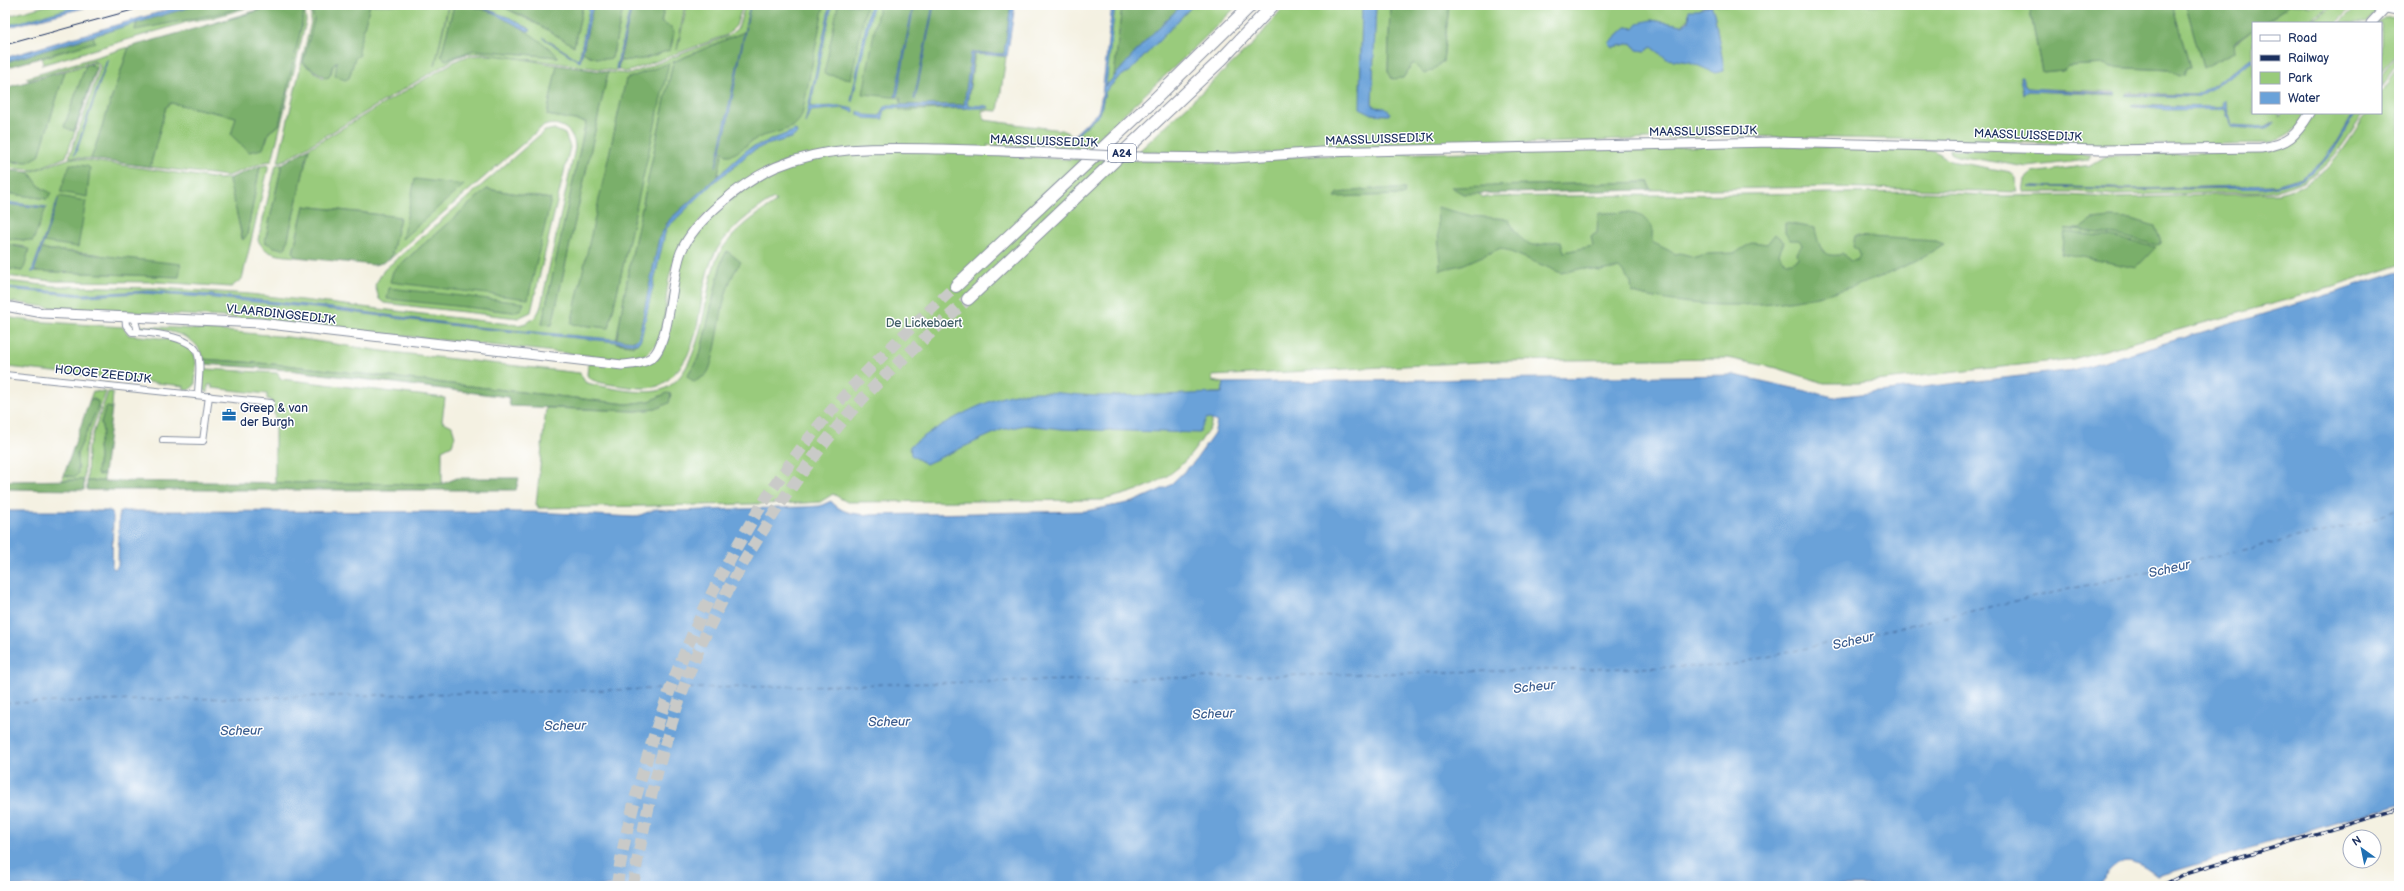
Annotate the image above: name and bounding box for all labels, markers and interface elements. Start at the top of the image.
legend [2252,22,2382,114]
text: Road [2288,31,2317,46]
text: Railway [2288,51,2330,66]
text: Park [2288,71,2312,86]
text: Water [2288,91,2320,106]
street label: MAASSLUISSEDIJK [1649,123,1757,140]
street label: MAASSLUISSEDIJK [1974,126,2083,145]
street label: MAASSLUISSEDIJK [1325,130,1434,149]
street label: MAASSLUISSEDIJK [990,132,1099,151]
road number: A24 [1108,144,1136,162]
street label: VLAARDINGSEDIJK [226,301,337,328]
park label: De Lickebaert [886,316,963,331]
street label: HOOGE ZEEDIJK [54,362,152,387]
place label: Greep & van der Burgh [240,401,308,430]
office icon: Greep & van der Burgh [221,407,237,423]
water label: Scheur [2147,556,2193,581]
water label: Scheur [1831,628,1877,653]
water label: Scheur [1512,677,1557,697]
water label: Scheur [1192,705,1236,723]
water label: Scheur [868,714,911,730]
water label: Scheur [544,718,587,734]
water label: Scheur [220,723,263,739]
north arrow [2342,829,2382,869]
text: N [2350,833,2364,849]

